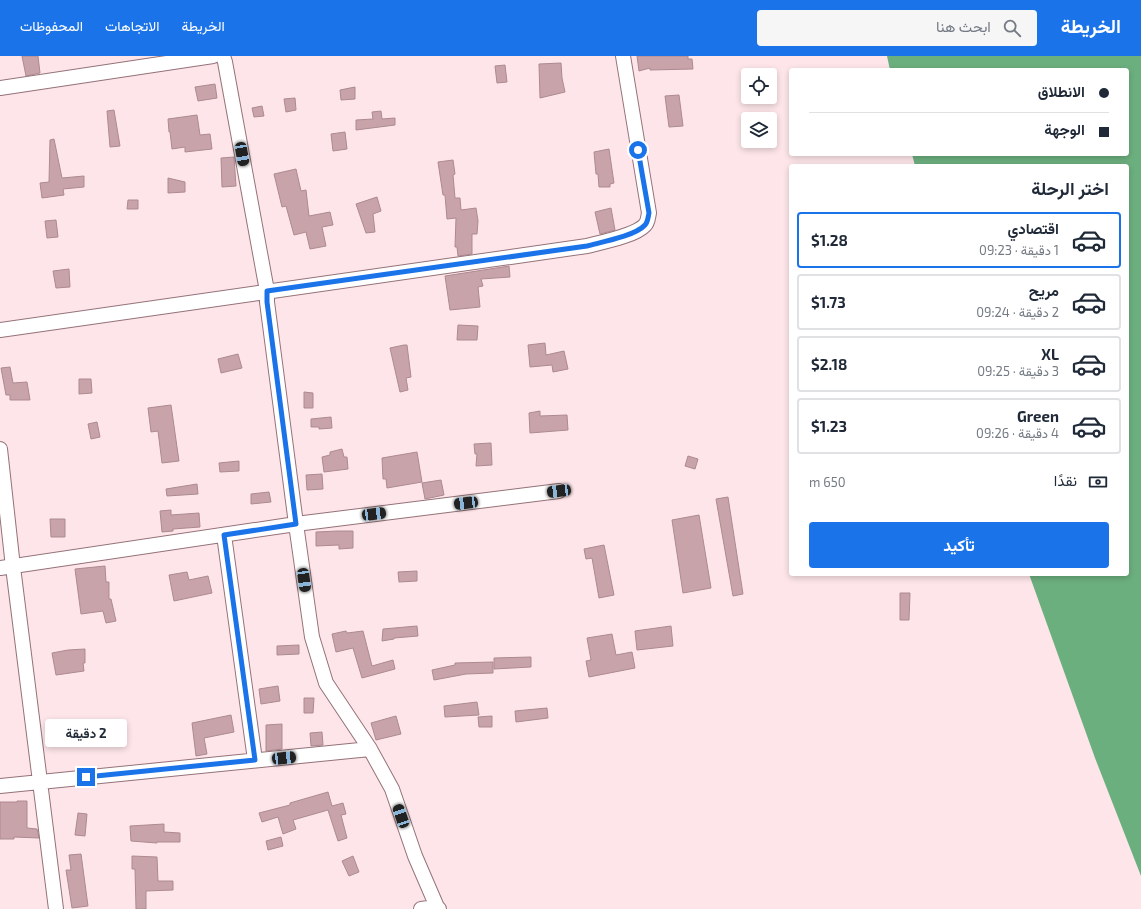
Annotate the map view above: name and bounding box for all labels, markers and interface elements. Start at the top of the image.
search box [757,10,1037,46]
text: الخريطة [1061,14,1121,37]
text: المحفوظات [20,17,83,34]
text: الاتجاهات [105,17,159,34]
text: الخريطة [181,17,225,34]
text: ابحث هنا [936,17,991,35]
icon: search [1001,17,1023,39]
map controls [741,68,777,148]
button: locate [741,68,777,104]
text: الانطلاق [1038,82,1085,100]
button: layers [741,112,777,148]
text: الوجهة [1044,120,1085,138]
car [234,141,250,167]
route start [629,141,647,159]
text: اختر الرحلة [1031,177,1109,199]
text: اقتصادي [1007,219,1059,237]
icon: car [1071,222,1107,258]
text: $1.28 [811,231,848,249]
text: 1 دقيقة · 09:23 [979,242,1059,258]
text: مريح [1029,281,1059,299]
icon: car [1071,284,1107,320]
text: $1.73 [811,293,846,311]
text: 2 دقيقة · 09:24 [976,304,1059,320]
text: XL [1041,345,1059,363]
icon: car [1071,346,1107,382]
text: $2.18 [811,355,847,373]
text: 3 دقيقة · 09:25 [977,363,1059,379]
text: Green [1017,407,1059,425]
icon: car [1071,408,1107,444]
text: $1.23 [811,417,847,435]
text: 4 دقيقة · 09:26 [976,425,1059,441]
text: نقدًا [1054,471,1077,489]
icon: cash [1087,471,1109,493]
text: 650 m [809,474,846,490]
car [546,484,572,498]
car [453,496,479,510]
car [361,507,387,521]
button: تأكيد [809,522,1109,568]
car [296,567,312,593]
callout: 2 دقيقة [45,719,127,747]
text: 2 دقيقة [65,725,107,741]
car [271,751,297,765]
route end [77,768,95,786]
car [391,803,411,829]

